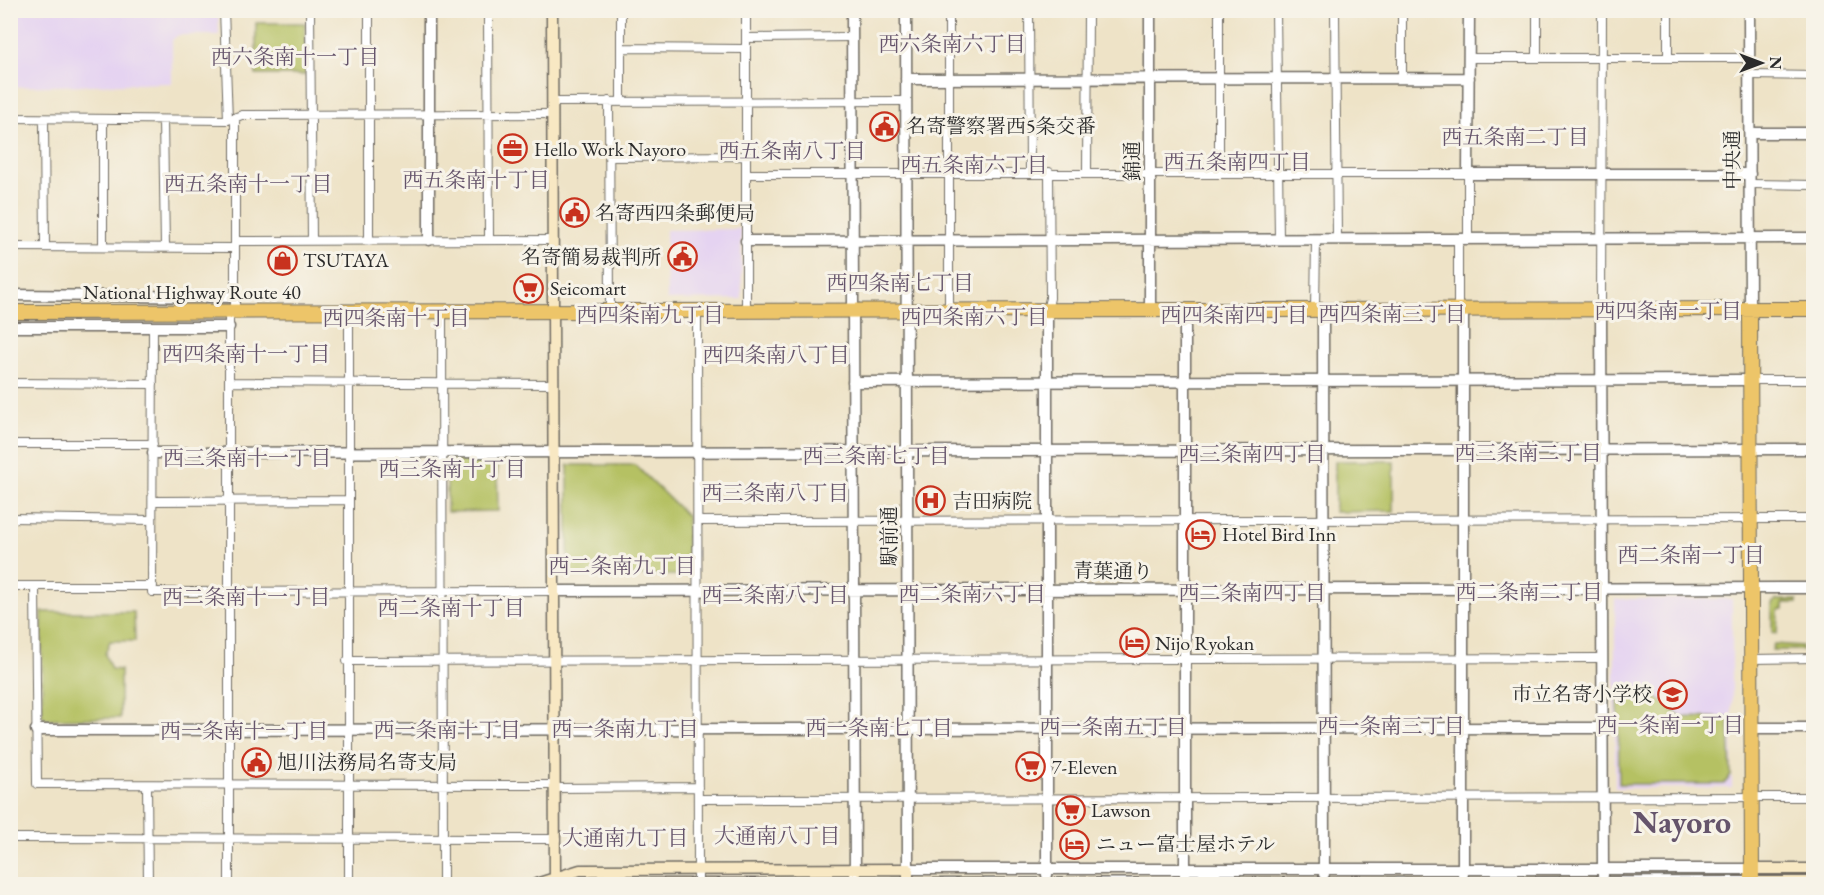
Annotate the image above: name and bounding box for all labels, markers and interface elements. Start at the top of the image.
district label: 西六条南六丁目 [879,30,1026,57]
north arrow [1731,33,1791,93]
district label: 西六条南十一丁目 [211,43,379,70]
text: N [1765,57,1786,70]
public building icon: 名寄警察署西5条交番 [869,110,901,142]
place label: 名寄警察署西5条交番 [906,113,1096,139]
district label: 西五条南二丁目 [1442,123,1589,150]
street label: 中央通 [1719,130,1745,190]
office icon: Hello Work Nayoro [497,133,529,165]
place label: Hello Work Nayoro [534,136,686,162]
district label: 西五条南八丁目 [719,137,866,164]
street label: 錦通 [1119,141,1145,181]
district label: 西五条南四丁目 [1164,148,1311,175]
district label: 西五条南六丁目 [901,151,1048,178]
district label: 西五条南十丁目 [403,166,550,193]
district label: 西五条南十一丁目 [164,170,332,197]
public building icon: 名寄西四条郵便局 [558,197,590,229]
place label: 名寄西四条郵便局 [595,200,755,226]
public building icon: 名寄簡易裁判所 [666,241,698,273]
shop icon: TSUTAYA [266,244,298,276]
place label: 名寄簡易裁判所 [521,244,661,270]
place label: TSUTAYA [303,247,389,273]
district label: 西四条南七丁目 [827,269,974,296]
supermarket icon: Seicomart [513,272,545,304]
place label: Seicomart [550,275,627,301]
street label: National Highway Route 40 [83,279,301,305]
district label: 西四条南一丁目 [1595,297,1742,324]
district label: 西四条南三丁目 [1319,300,1466,327]
district label: 西四条南九丁目 [577,301,724,328]
district label: 西四条南四丁目 [1161,301,1308,328]
district label: 西四条南六丁目 [901,303,1048,330]
district label: 西四条南十丁目 [323,304,470,331]
district label: 西四条南十一丁目 [162,340,330,367]
district label: 西四条南八丁目 [703,341,850,368]
district label: 西三条南二丁目 [1455,439,1602,466]
district label: 西三条南四丁目 [1179,440,1326,467]
district label: 西三条南七丁目 [803,442,950,469]
district label: 西三条南十一丁目 [163,444,331,471]
district label: 西三条南十丁目 [379,455,526,482]
district label: 西三条南八丁目 [702,479,849,506]
hospital icon: 吉田病院 [915,485,947,517]
place label: 吉田病院 [952,488,1032,514]
street label: 駅前通 [876,506,902,566]
hotel icon: Hotel Bird Inn [1185,518,1217,550]
place label: Hotel Bird Inn [1222,521,1337,547]
district label: 西二条南一丁目 [1618,541,1765,568]
district label: 西二条南九丁目 [549,552,696,579]
street label: 青葉通り [1073,557,1153,585]
district label: 西二条南二丁目 [1456,578,1603,605]
district label: 西二条南四丁目 [1179,579,1326,606]
district label: 西二条南六丁目 [899,580,1046,607]
district label: 西二条南八丁目 [702,581,849,608]
district label: 西二条南十一丁目 [162,583,330,610]
district label: 西二条南十丁目 [378,594,525,621]
hotel icon: Nijo Ryokan [1118,627,1150,659]
place label: Nijo Ryokan [1155,630,1255,656]
school or university icon: 市立名寄小学校 [1657,678,1689,710]
place label: 市立名寄小学校 [1512,681,1652,707]
district label: 西一条南一丁目 [1597,711,1744,738]
district label: 西一条南三丁目 [1318,712,1465,739]
district label: 西一条南五丁目 [1040,713,1187,740]
district label: 西一条南七丁目 [806,714,953,741]
district label: 西一条南九丁目 [552,715,699,742]
district label: 西一条南十丁目 [374,716,521,743]
district label: 西一条南十一丁目 [160,717,328,744]
public building icon: 旭川法務局名寄支局 [240,746,272,778]
place label: 旭川法務局名寄支局 [277,749,457,775]
supermarket icon: 7-Eleven [1015,751,1047,783]
place label: 7-Eleven [1052,754,1118,780]
supermarket icon: Lawson [1054,794,1086,826]
place label: Lawson [1091,797,1151,823]
district label: Nayoro [1633,801,1731,843]
district label: 大通南八丁目 [714,822,840,849]
district label: 大通南九丁目 [562,824,688,851]
hotel icon: ニュー富士屋ホテル [1059,828,1091,860]
place label: ニュー富士屋ホテル [1096,831,1275,857]

